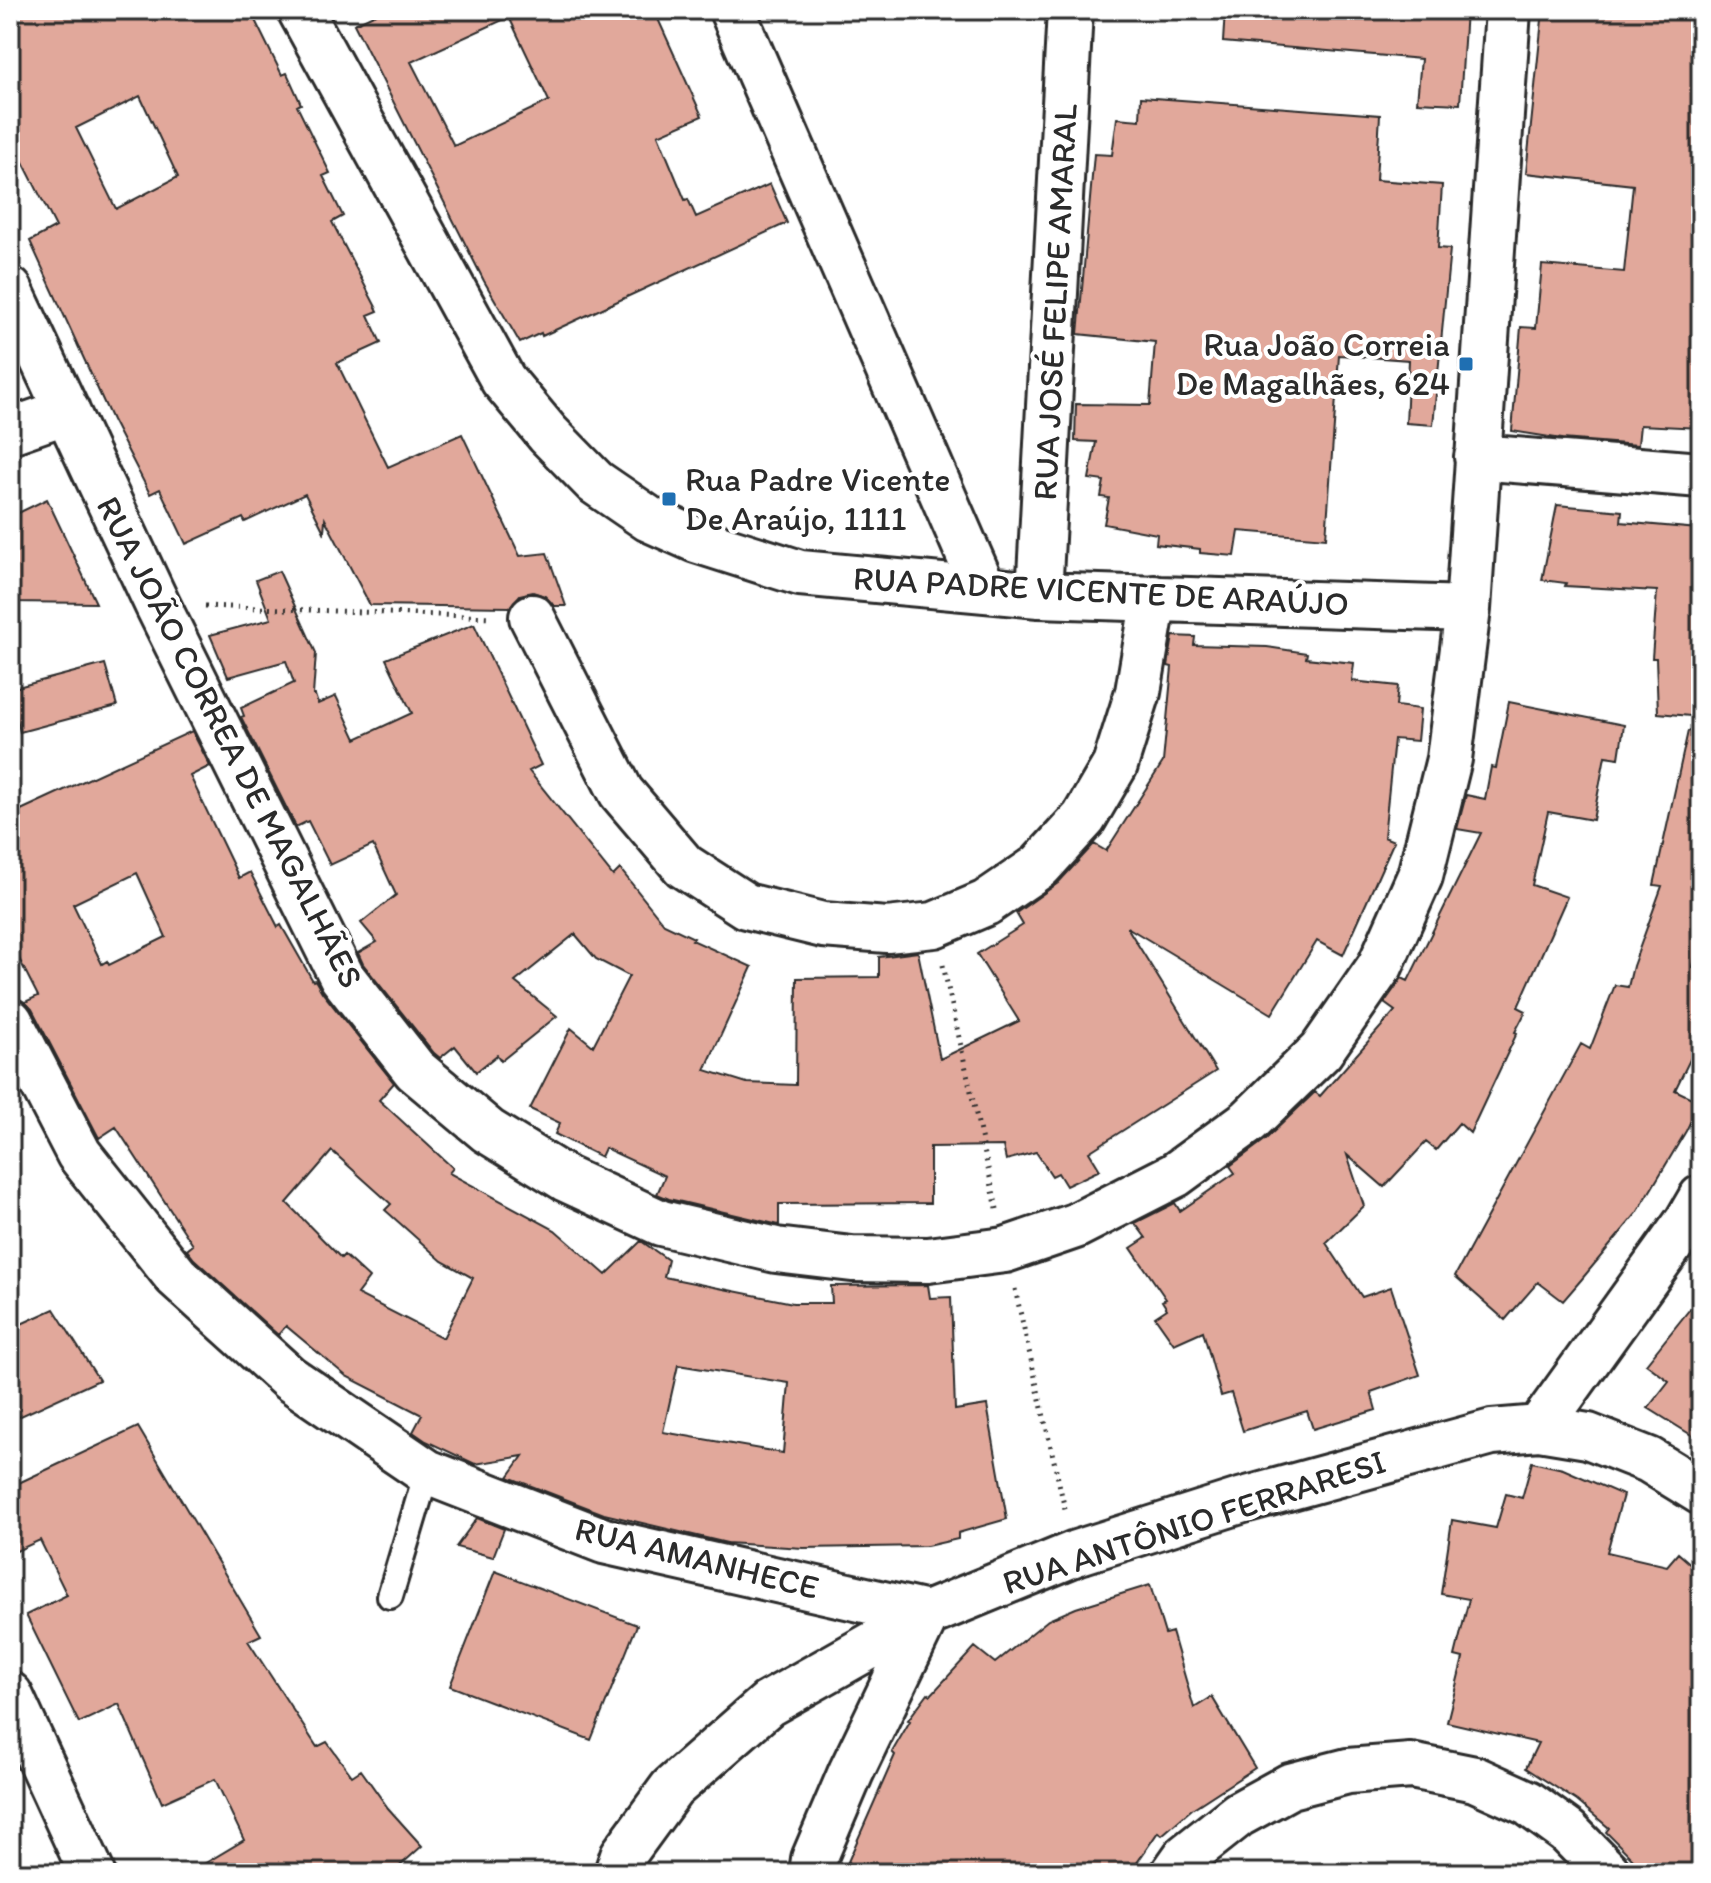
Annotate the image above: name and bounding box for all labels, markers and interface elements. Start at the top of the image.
street label: RUA JOSÉ FELIPE AMARAL [1024,103,1086,501]
place label: Rua João Correia De Magalhães, 624 [1176,324,1450,404]
marker: Rua João Correia De Magalhães, 624 [1457,355,1475,373]
place label: Rua Padre Vicente De Araújo, 1111 [685,459,950,539]
street label: RUA JOÃO CORREA DE MAGALHÃES [88,489,372,995]
marker: Rua Padre Vicente De Araújo, 1111 [660,490,678,508]
street label: RUA PADRE VICENTE DE ARAÚJO [852,558,1350,624]
street label: RUA ANTÔNIO FERRARESI [997,1441,1391,1603]
street label: RUA AMANHECE [571,1508,823,1608]

